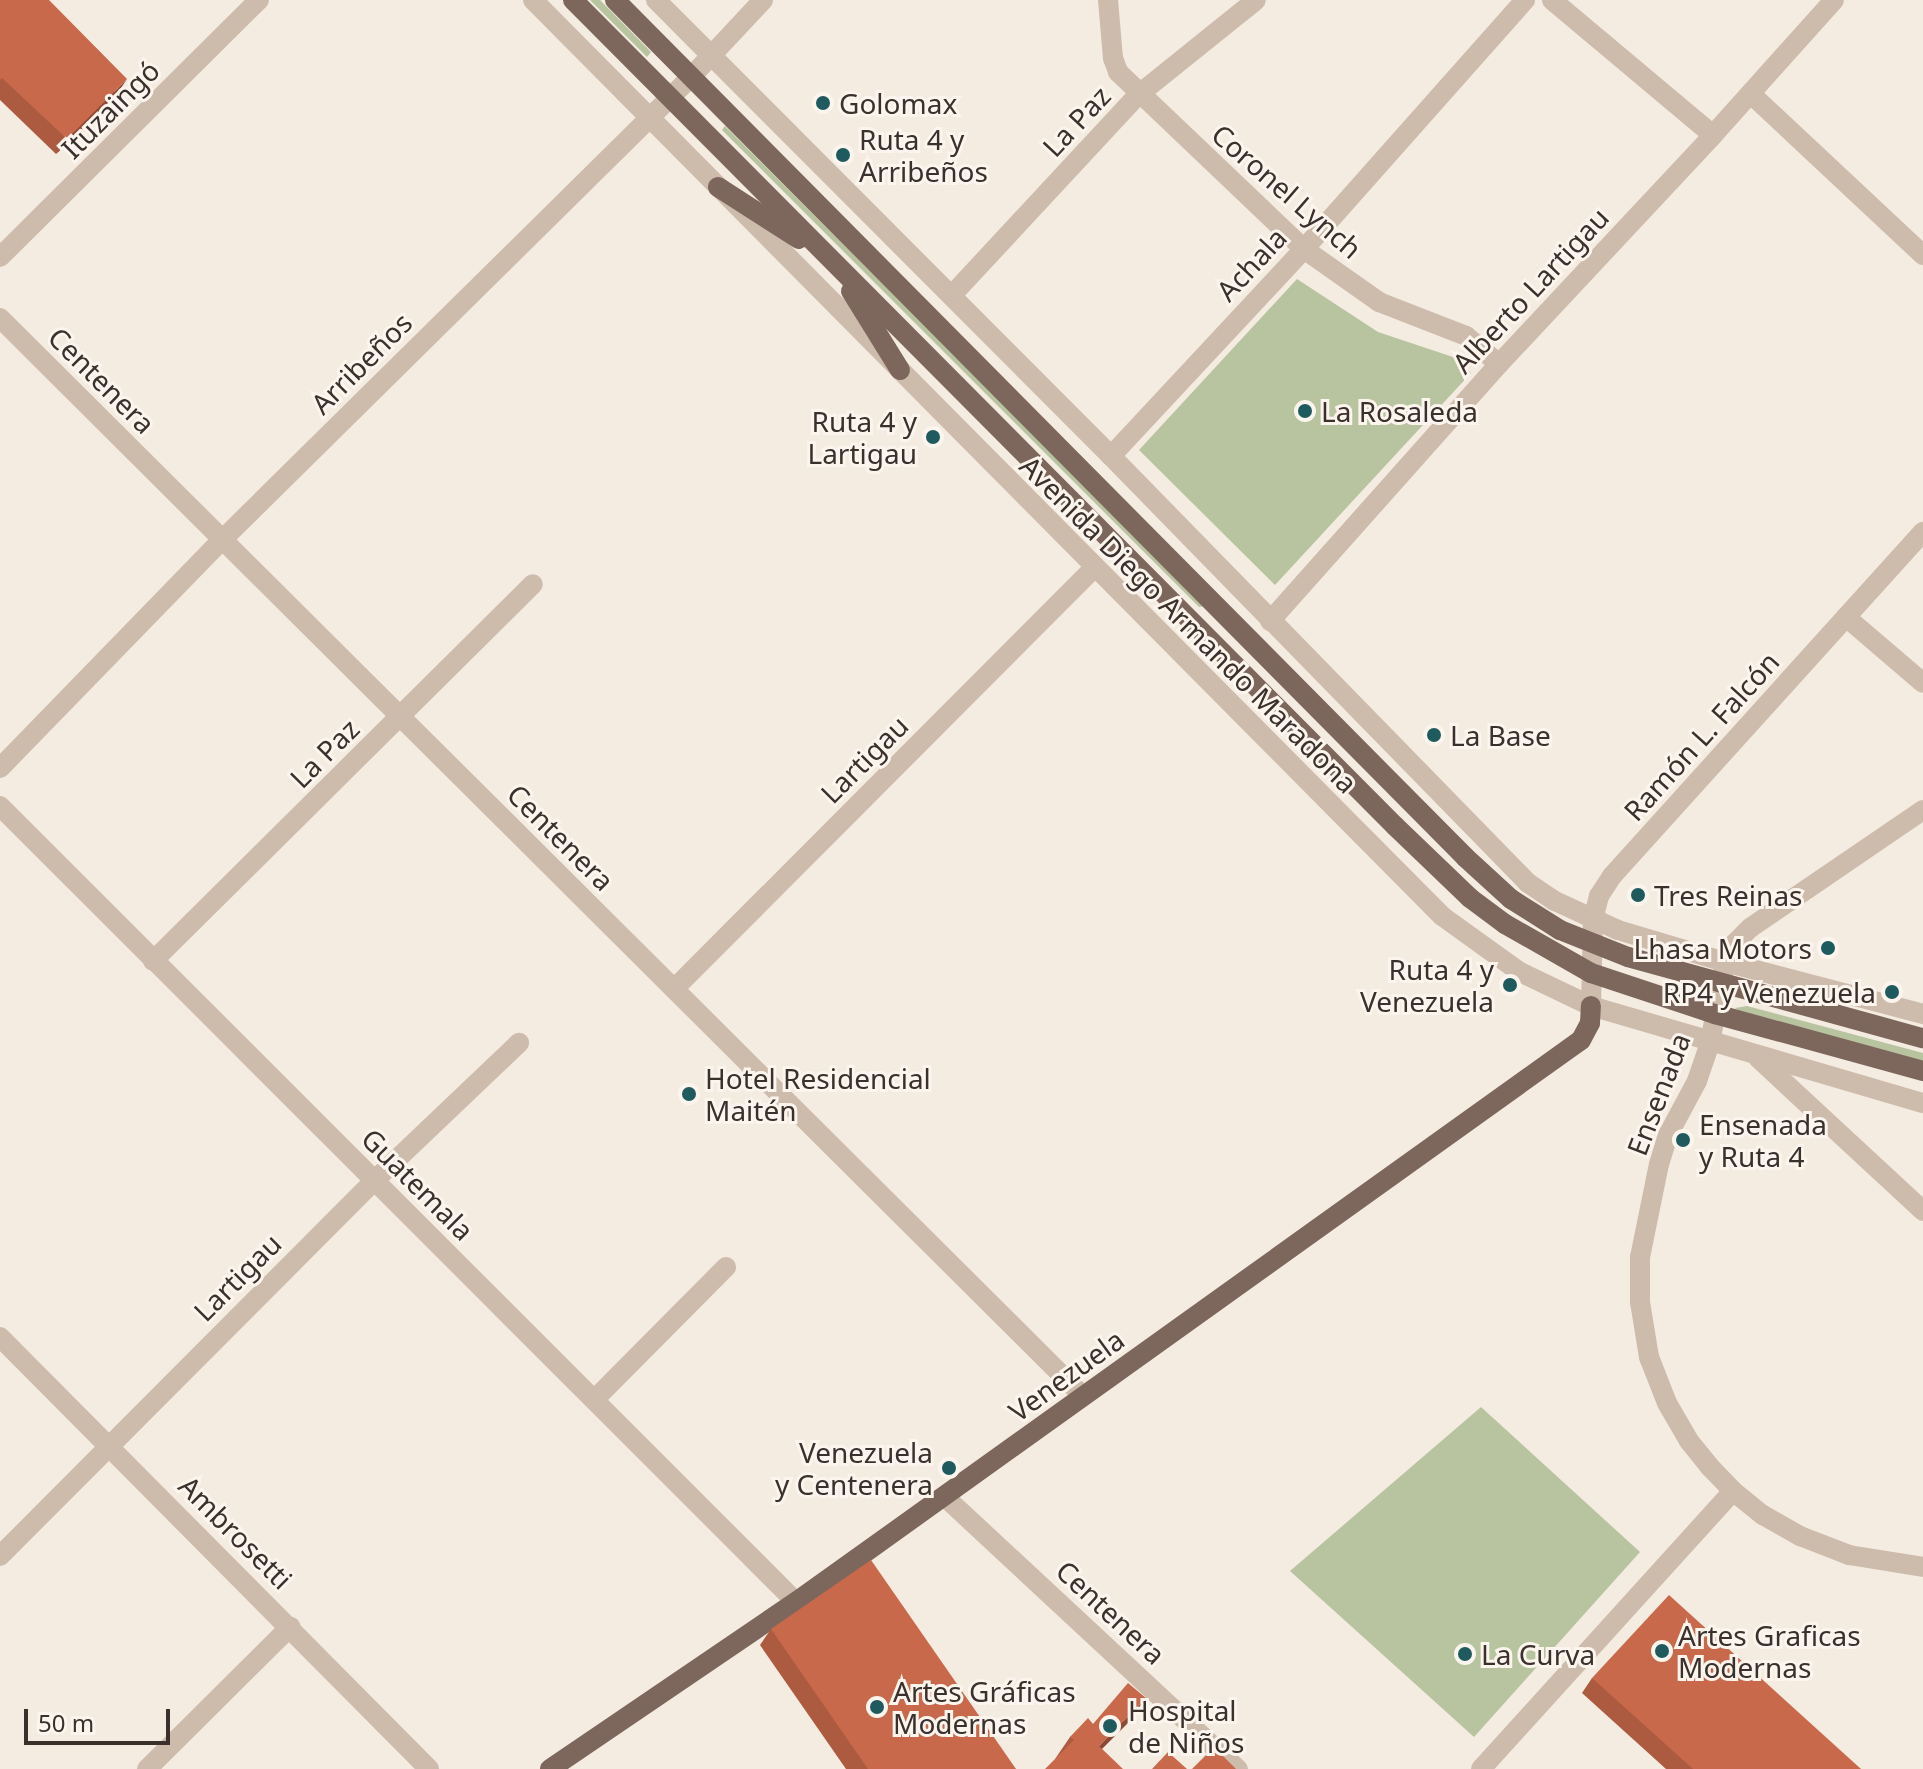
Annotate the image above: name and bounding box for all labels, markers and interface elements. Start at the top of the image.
street label: Ituzaingó [54,53,166,165]
street label: La Paz [1035,79,1117,163]
place label: Golomax [839,86,957,120]
marker: Golomax [814,94,832,112]
street label: Coronel Lynch [1205,117,1369,265]
place label: Ruta 4 y Arribeños [859,122,988,188]
marker: Ruta 4 y Arribeños [834,146,852,164]
street label: Alberto Lartigau [1445,200,1615,380]
street label: Achala [1209,221,1293,307]
street label: Arribeños [304,306,418,420]
street label: Centenera [42,320,162,440]
place label: La Rosaleda [1321,394,1478,428]
marker: La Rosaleda [1296,402,1314,420]
place label: Ruta 4 y Lartigau [807,404,917,470]
marker: Ruta 4 y Lartigau [924,428,942,446]
street label: Avenida Diego Armando Maradona [1014,449,1364,799]
street label: Ramón L. Falcón [1616,645,1786,827]
street label: Lartigau [813,708,915,810]
street label: La Paz [283,712,365,794]
place label: La Base [1450,718,1551,752]
marker: La Base [1425,726,1443,744]
street label: Centenera [501,777,621,897]
place label: Tres Reinas [1654,878,1803,912]
marker: Tres Reinas [1629,886,1647,904]
place label: Lhasa Motors [1634,931,1812,965]
marker: Lhasa Motors [1819,939,1837,957]
place label: Ruta 4 y Venezuela [1360,952,1494,1018]
place label: RP4 y Venezuela [1663,975,1876,1009]
marker: Ruta 4 y Venezuela [1501,976,1519,994]
marker: RP4 y Venezuela [1883,983,1901,1001]
street label: Ensenada [1619,1028,1697,1160]
place label: Hotel Residencial Maitén [705,1061,931,1127]
marker: Hotel Residencial Maitén [680,1085,698,1103]
place label: Ensenada y Ruta 4 [1699,1107,1827,1173]
street label: Guatemala [355,1121,481,1247]
marker: Ensenada y Ruta 4 [1674,1131,1692,1149]
street label: Lartigau [186,1226,288,1328]
street label: Venezuela [1002,1322,1130,1428]
place label: Venezuela y Centenera [775,1435,933,1501]
marker: Venezuela y Centenera [940,1459,958,1477]
street label: Ambrosetti [173,1469,299,1595]
street label: Centenera [1050,1553,1172,1671]
place label: Artes Graficas Modernas [1678,1618,1861,1684]
place label: La Curva [1481,1637,1595,1671]
marker: Artes Graficas Modernas [1653,1642,1671,1660]
marker: La Curva [1456,1645,1474,1663]
place label: Artes Gráficas Modernas [893,1674,1076,1740]
scale bar [28,1693,174,1743]
place label: Hospital de Niños [1128,1693,1244,1759]
marker: Artes Gráficas Modernas [868,1698,886,1716]
text: 50 m [38,1706,94,1739]
marker: Hospital de Niños [1099,1715,1121,1737]

